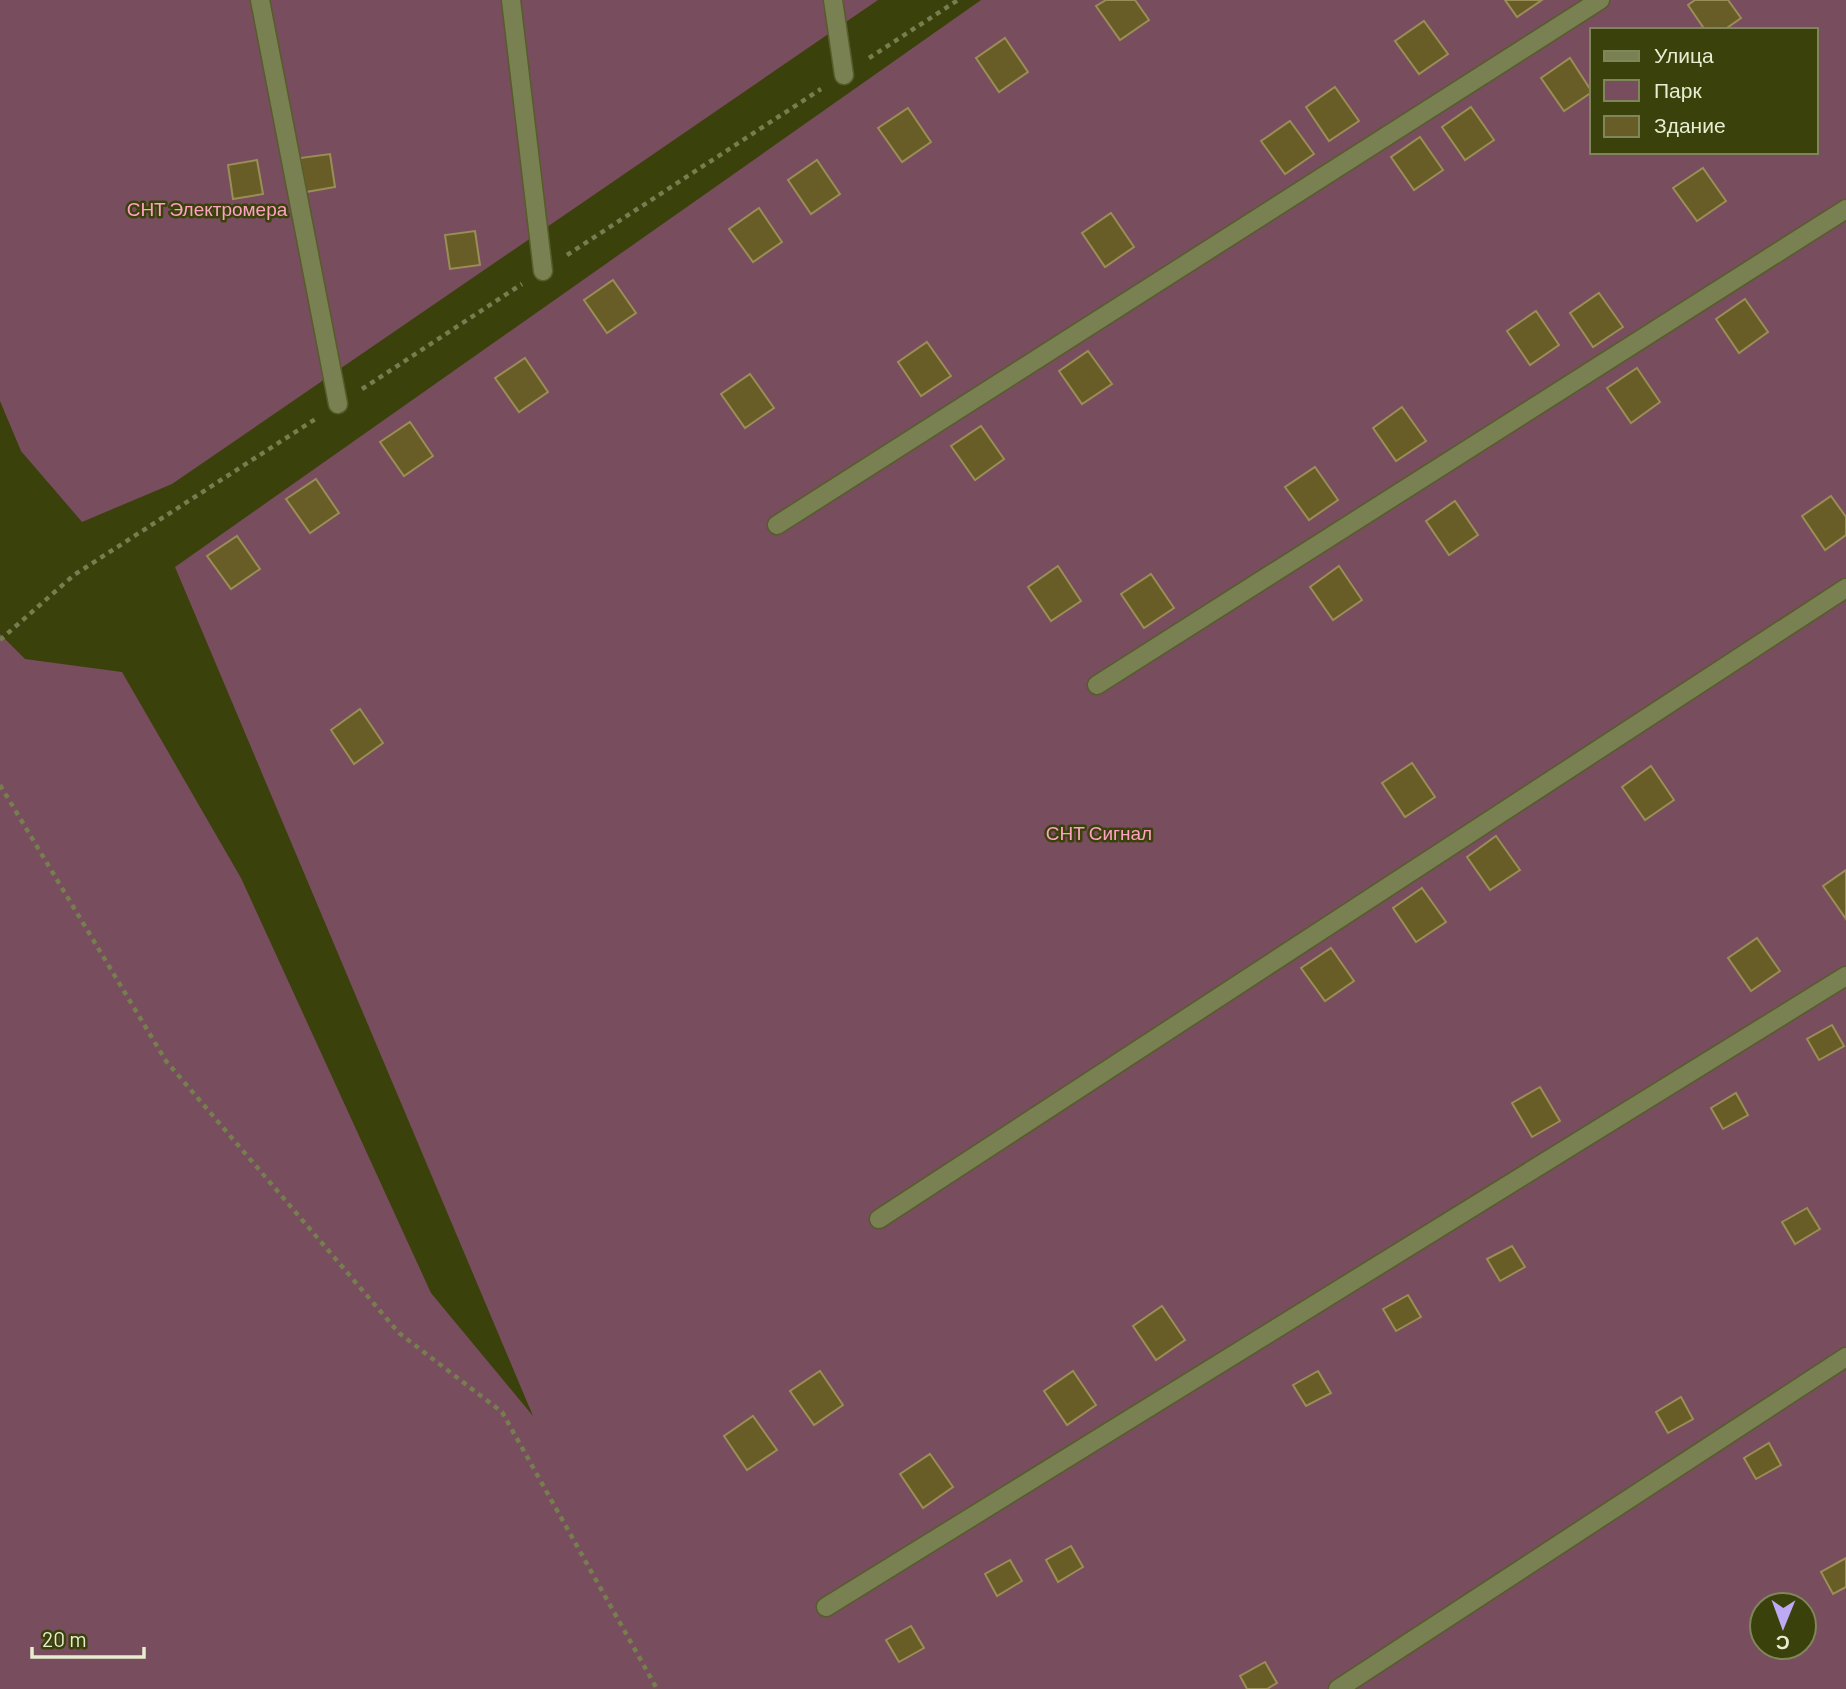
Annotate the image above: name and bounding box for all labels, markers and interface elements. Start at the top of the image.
legend [1590,28,1818,154]
text: Улица [1654,42,1714,67]
text: Парк [1654,77,1702,102]
text: Здание [1654,112,1726,137]
park label: СНТ Электромера [127,197,288,220]
park label: СНТ Сигнал [1046,821,1152,844]
north arrow [1748,1591,1818,1661]
scale bar [32,1616,144,1660]
text: 20 m [42,1626,87,1651]
text: С [1775,1632,1790,1655]

